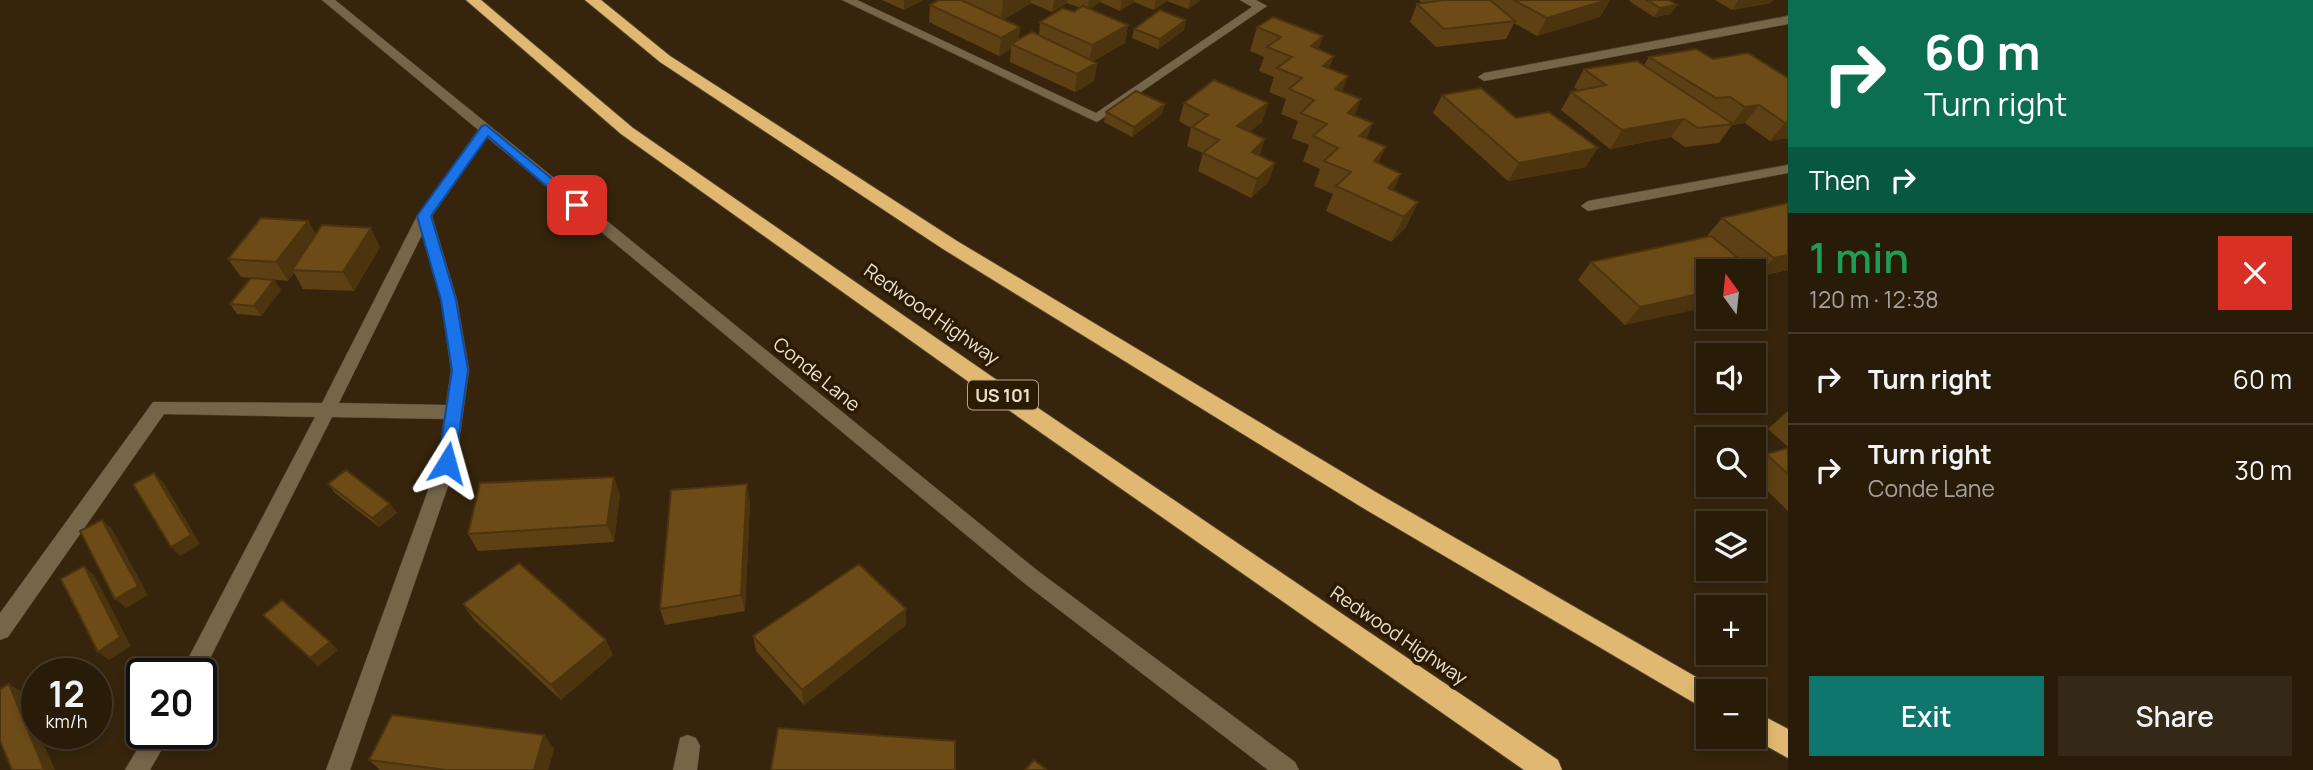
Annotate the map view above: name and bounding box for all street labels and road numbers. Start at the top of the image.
street label: Redwood Highway [859,257,1005,371]
street label: Conde Lane [768,331,866,417]
road number: US 101 [968,380,1038,410]
street label: Redwood Highway [1325,579,1473,691]

